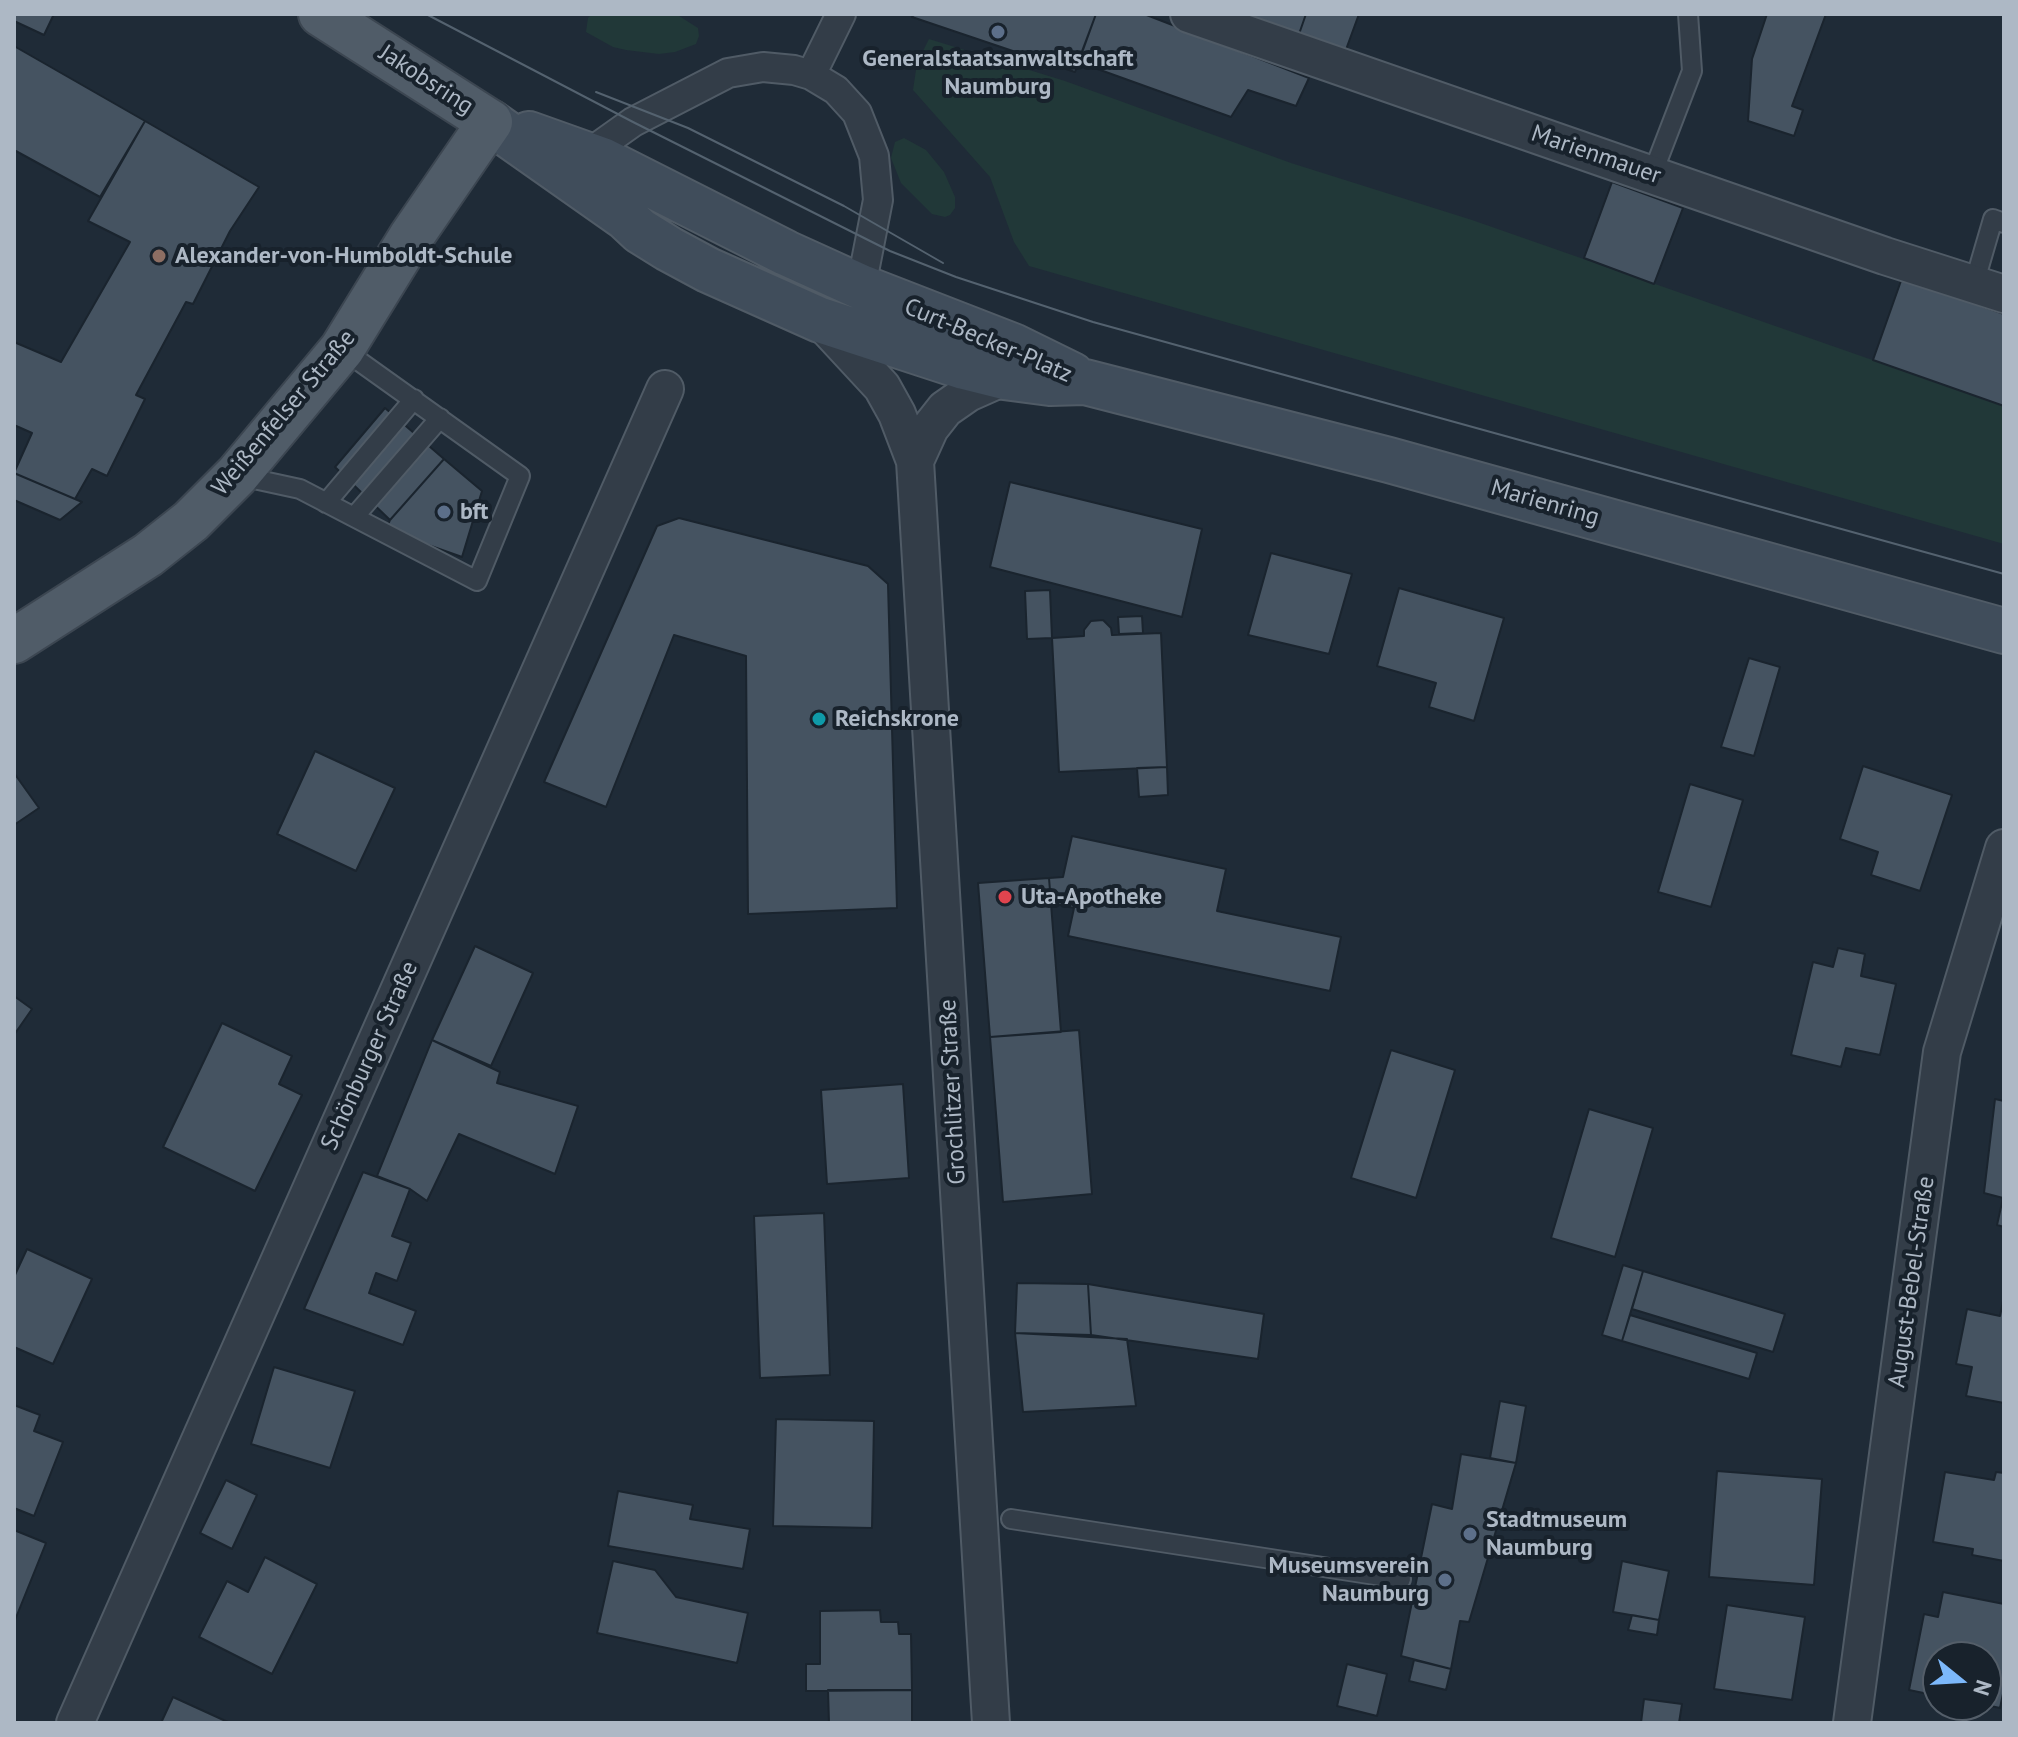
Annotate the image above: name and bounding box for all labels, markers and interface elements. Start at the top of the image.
marker: Generalstaatsanwaltschaft Naumburg [989,23,1007,41]
street label: Jakobsring [373,39,479,121]
place label: Generalstaatsanwaltschaft Naumburg [862,45,1134,101]
street label: Marienmauer [1527,119,1665,191]
place label: Alexander-von-Humboldt-Schule [175,242,513,270]
marker: Alexander-von-Humboldt-Schule [150,247,168,265]
street label: Curt-Becker-Platz [900,293,1076,389]
street label: Weißenfelser Straße [206,324,362,502]
street label: Marienring [1487,474,1603,532]
place label: bft [460,498,488,526]
marker: bft [435,503,453,521]
place label: Reichskrone [835,705,959,733]
marker: Reichskrone [810,710,828,728]
place label: Uta-Apotheke [1021,883,1162,911]
marker: Uta-Apotheke [996,888,1014,906]
street label: Schönburger Straße [315,957,425,1155]
street label: Grochlitzer Straße [934,999,972,1185]
street label: August-Bebel-Straße [1883,1174,1941,1390]
place label: Stadtmuseum Naumburg [1486,1506,1627,1562]
marker: Stadtmuseum Naumburg [1461,1525,1479,1543]
place label: Museumsverein Naumburg [1269,1552,1429,1608]
marker: Museumsverein Naumburg [1436,1571,1454,1589]
north arrow [1922,1641,2002,1721]
text: N [1967,1677,1998,1699]

